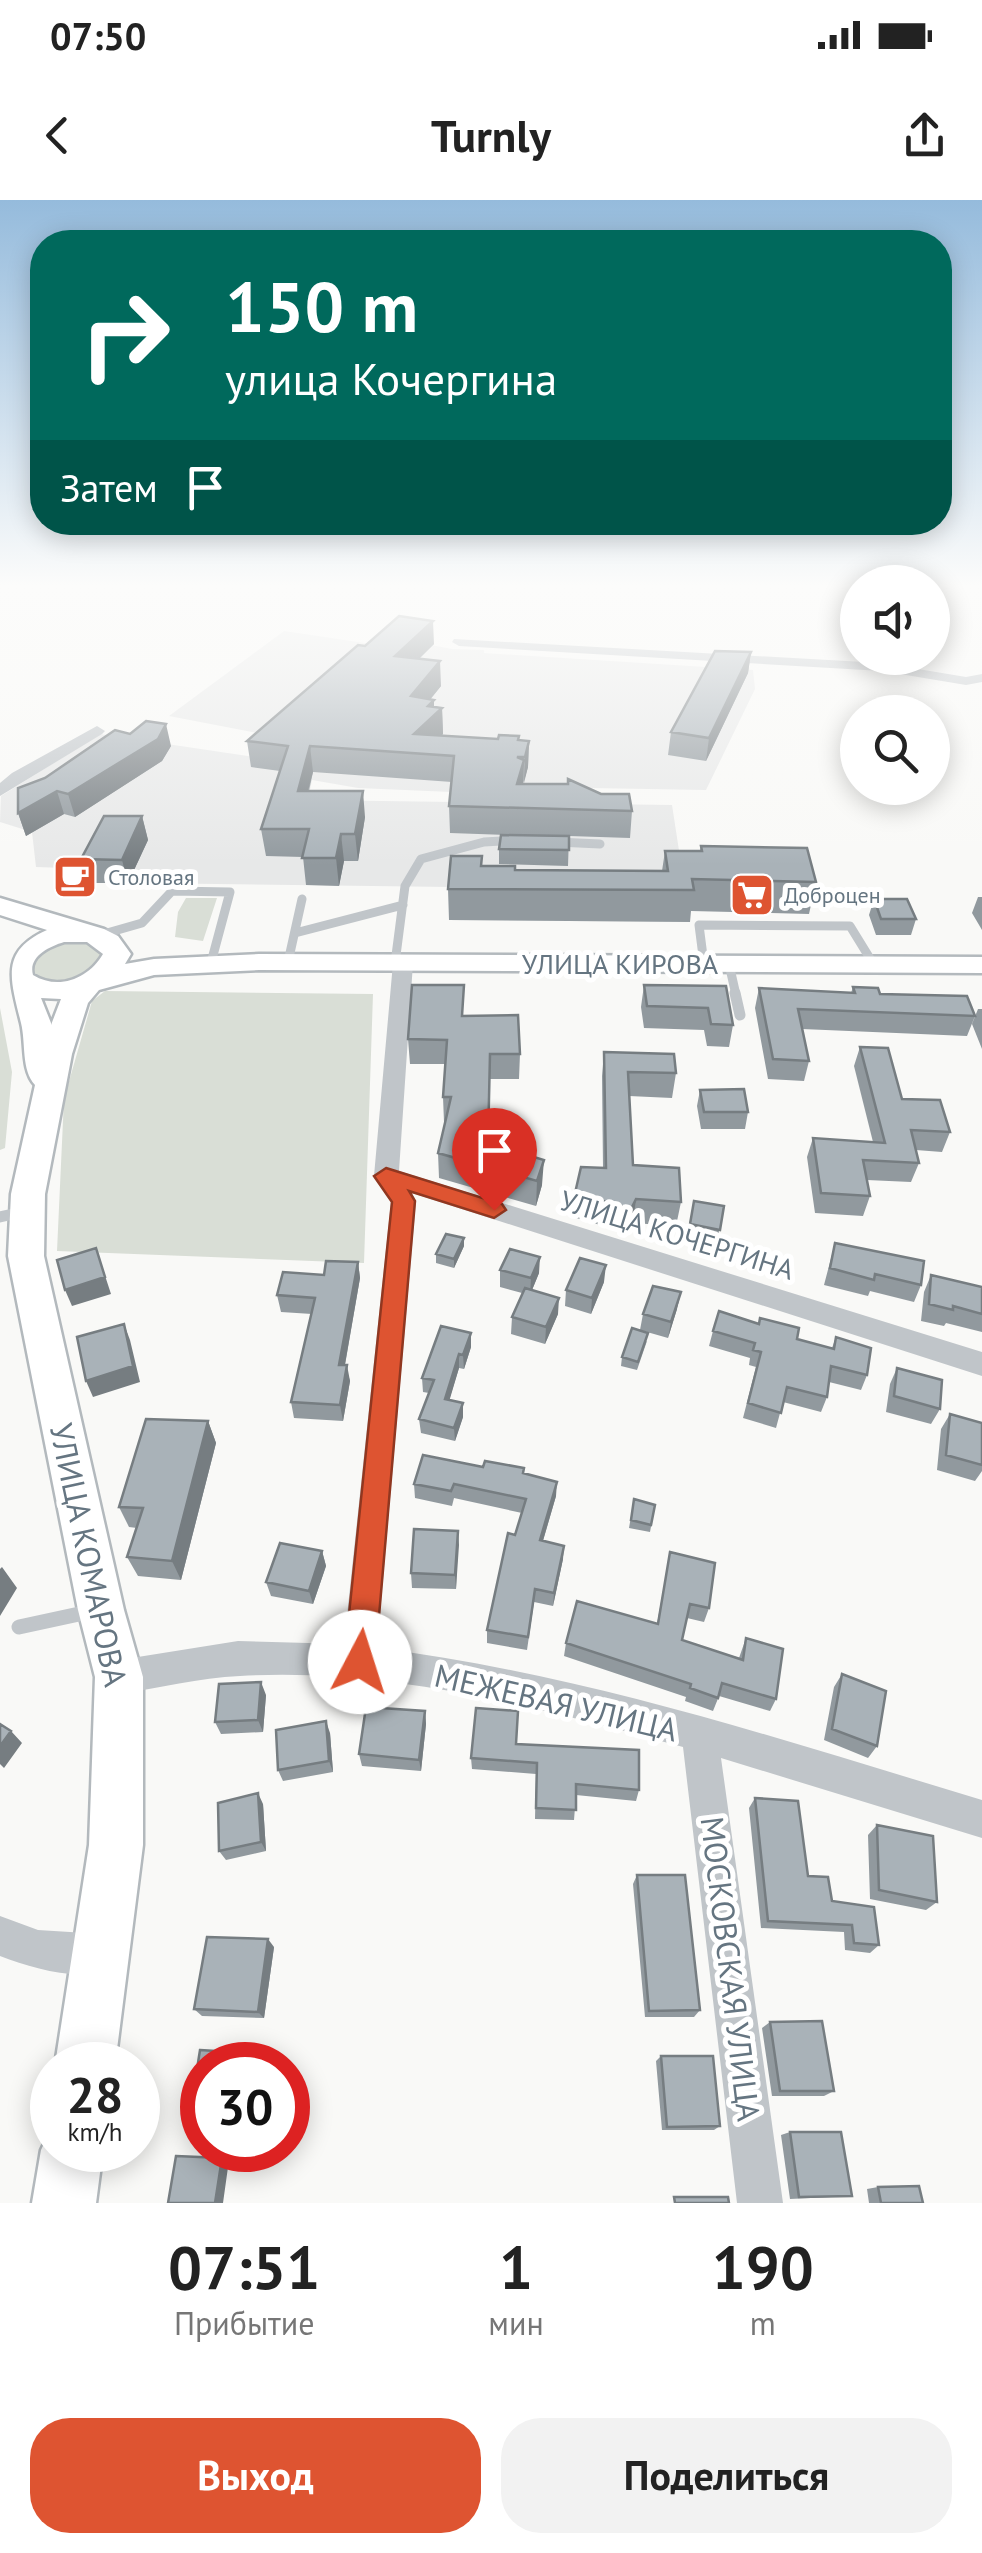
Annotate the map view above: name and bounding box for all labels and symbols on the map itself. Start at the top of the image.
cafe icon: Столовая [52,854,98,900]
place label: Столовая [108,863,194,891]
supermarket icon: Доброцен [729,872,775,918]
place label: Доброцен [784,881,881,909]
street label: УЛИЦА КИРОВА [522,945,719,982]
pin [452,1108,537,1211]
street label: УЛИЦА КОЧЕРГИНА [556,1181,799,1288]
street label: УЛИЦА КОМАРОВА [41,1419,137,1690]
position arrow [308,1610,412,1714]
street label: МЕЖЕВАЯ УЛИЦА [431,1654,682,1750]
street label: МОСКОВСКАЯ УЛИЦА [691,1814,771,2124]
speed limit sign: 30 [180,2042,310,2172]

